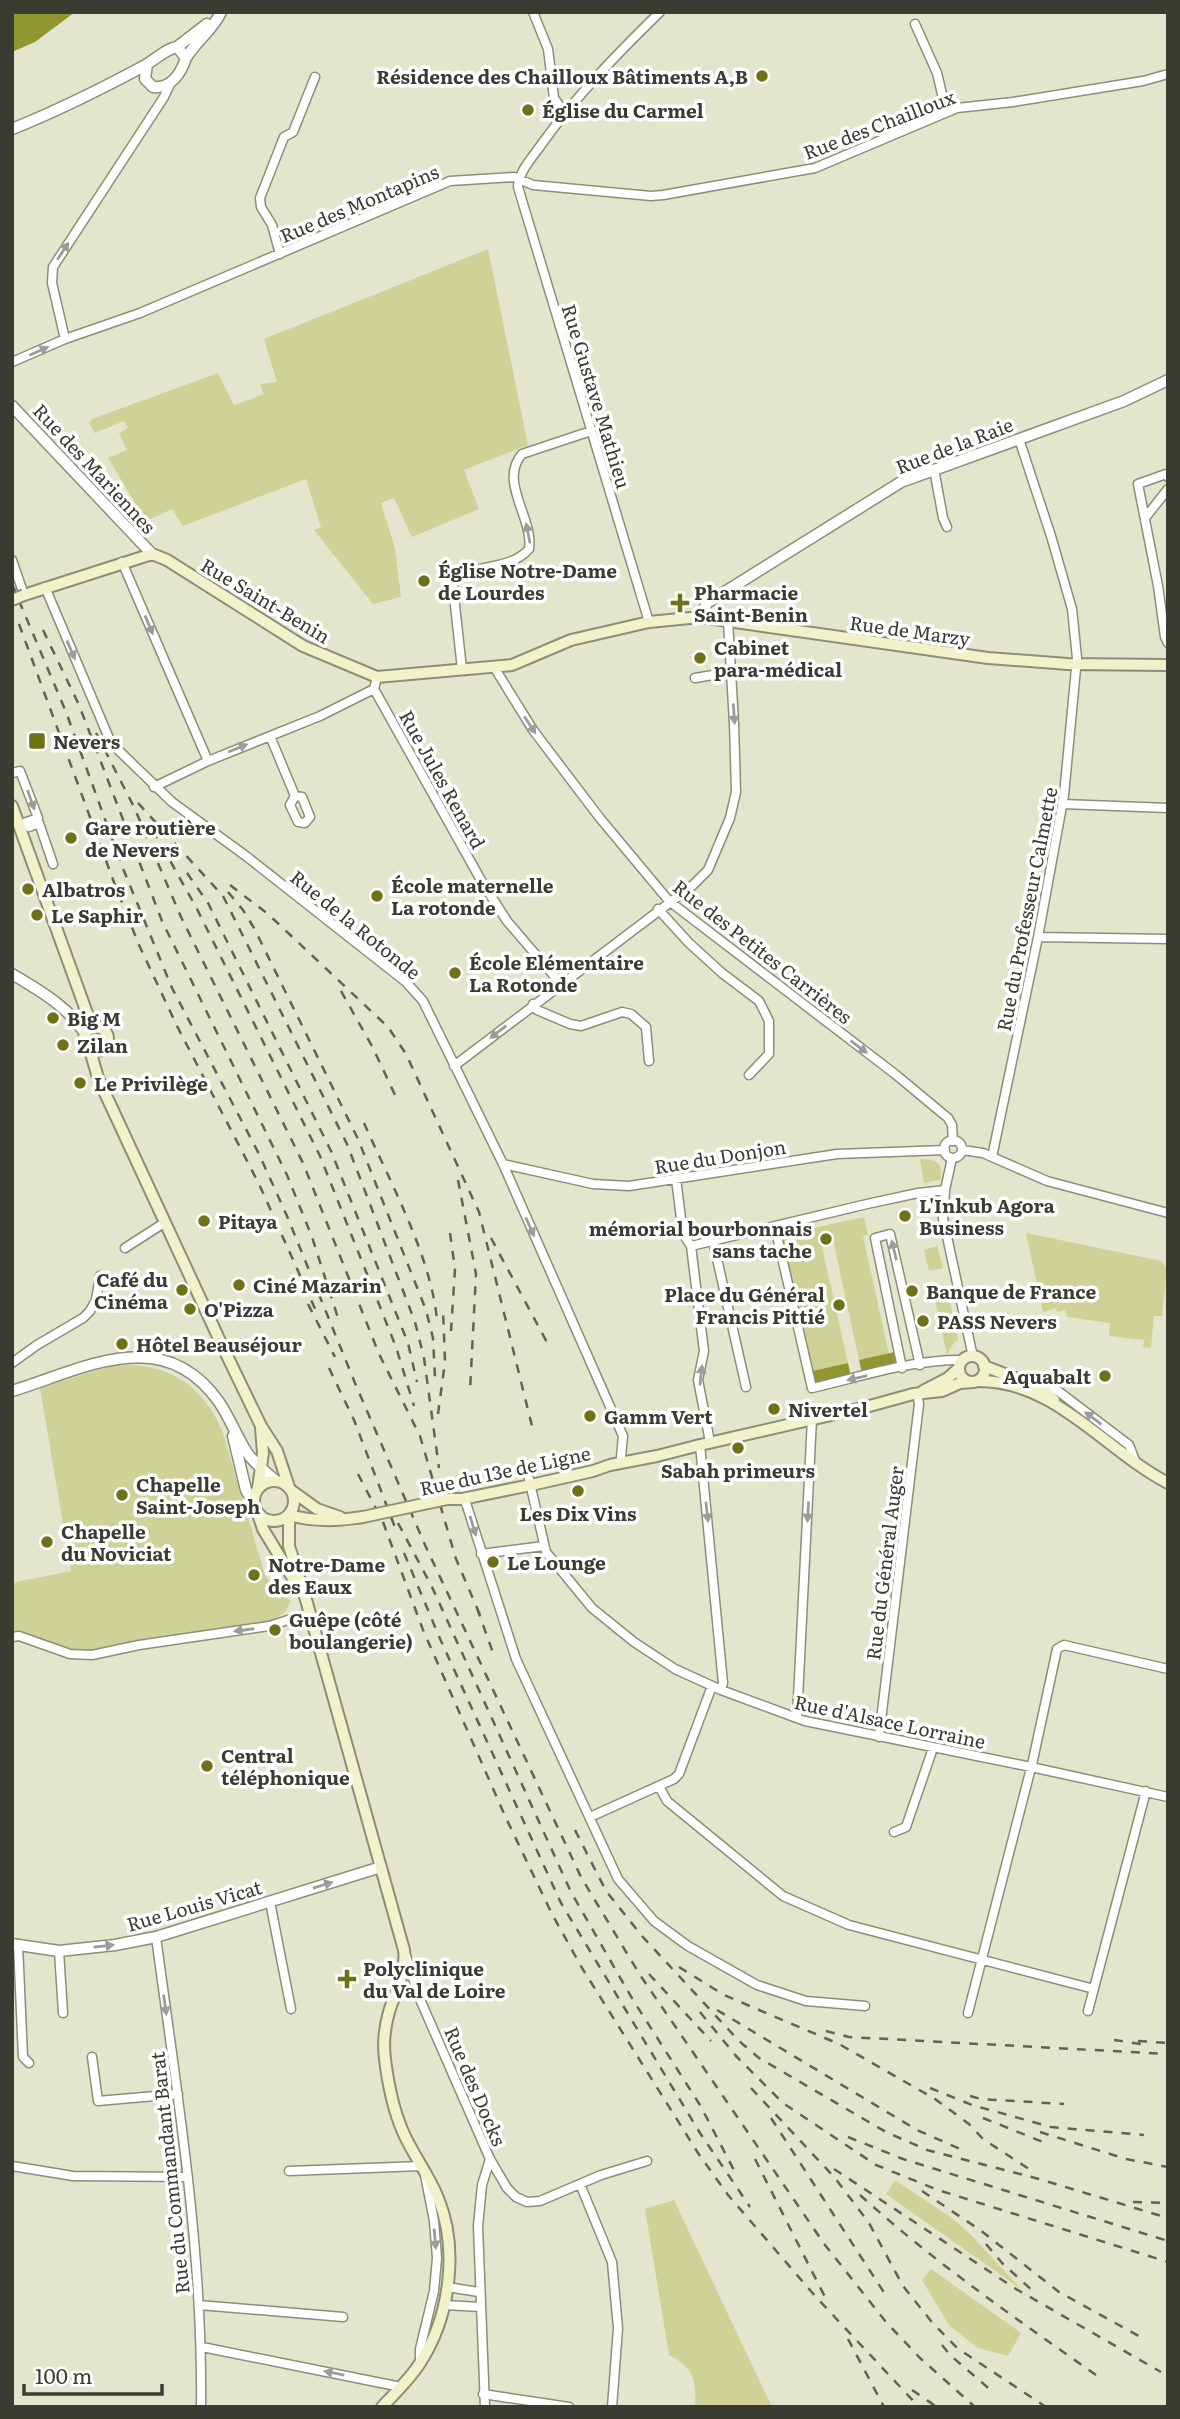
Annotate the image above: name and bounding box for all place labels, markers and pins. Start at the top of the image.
place label: Résidence des Chailloux Bâtiments A,B [376,62,748,90]
marker: Résidence des Chailloux Bâtiments A,B [754,68,770,84]
place label: Église du Carmel [542,96,704,124]
marker: Église du Carmel [520,102,536,118]
place label: Église Notre-Dame de Lourdes [438,556,617,606]
marker: Église Notre-Dame de Lourdes [416,573,432,589]
place label: Pharmacie Saint-Benin [694,578,808,628]
marker: Pharmacie Saint-Benin [672,595,688,611]
place label: Cabinet para-médical [714,633,842,683]
marker: Cabinet para-médical [692,650,708,666]
place label: Nevers [53,727,120,755]
marker: Nevers [27,731,47,751]
place label: Gare routière de Nevers [85,813,216,863]
marker: Gare routière de Nevers [63,830,79,846]
place label: École maternelle La rotonde [391,871,554,921]
place label: Albatros [42,875,125,903]
marker: Albatros [20,881,36,897]
marker: École maternelle La rotonde [369,888,385,904]
place label: Le Saphir [51,901,144,929]
marker: Le Saphir [29,907,45,923]
place label: École Elémentaire La Rotonde [469,948,644,998]
marker: École Elémentaire La Rotonde [447,965,463,981]
place label: Big M [67,1004,121,1032]
marker: Big M [45,1010,61,1026]
place label: Zilan [77,1031,128,1059]
marker: Zilan [55,1037,71,1053]
place label: Le Privilège [94,1069,208,1097]
marker: Le Privilège [72,1075,88,1091]
place label: L'Inkub Agora Business [919,1191,1055,1241]
place label: Pitaya [218,1207,277,1235]
marker: L'Inkub Agora Business [897,1208,913,1224]
marker: Pitaya [196,1213,212,1229]
place label: mémorial bourbonnais sans tache [589,1214,812,1264]
marker: mémorial bourbonnais sans tache [818,1231,834,1247]
place label: Café du Cinéma [94,1265,168,1315]
place label: Ciné Mazarin [253,1271,382,1299]
marker: Ciné Mazarin [231,1277,247,1293]
place label: Banque de France [926,1277,1097,1305]
place label: Place du Général Francis Pittié [664,1280,825,1330]
marker: Café du Cinéma [174,1282,190,1298]
marker: Banque de France [904,1283,920,1299]
place label: O'Pizza [204,1295,274,1323]
marker: Place du Général Francis Pittié [831,1297,847,1313]
marker: O'Pizza [182,1301,198,1317]
place label: PASS Nevers [937,1307,1057,1335]
marker: PASS Nevers [915,1313,931,1329]
place label: Hôtel Beauséjour [136,1330,302,1358]
marker: Hôtel Beauséjour [114,1336,130,1352]
place label: Aquabalt [1003,1362,1092,1390]
marker: Aquabalt [1097,1368,1113,1384]
place label: Nivertel [788,1395,868,1423]
marker: Nivertel [766,1401,782,1417]
place label: Gamm Vert [604,1402,713,1430]
marker: Gamm Vert [582,1408,598,1424]
marker: Sabah primeurs [730,1440,746,1456]
place label: Sabah primeurs [661,1456,815,1484]
place label: Chapelle Saint-Joseph [136,1470,260,1520]
marker: Les Dix Vins [570,1483,586,1499]
marker: Chapelle Saint-Joseph [114,1487,130,1503]
place label: Les Dix Vins [519,1499,637,1527]
place label: Chapelle du Noviciat [61,1517,172,1567]
marker: Chapelle du Noviciat [39,1534,55,1550]
place label: Le Lounge [507,1548,606,1576]
place label: Notre-Dame des Eaux [268,1550,385,1600]
marker: Le Lounge [485,1554,501,1570]
marker: Notre-Dame des Eaux [246,1567,262,1583]
place label: Guêpe (côté boulangerie) [289,1605,413,1655]
marker: Guêpe (côté boulangerie) [267,1622,283,1638]
place label: Central téléphonique [221,1741,350,1791]
marker: Central téléphonique [199,1758,215,1774]
place label: Polyclinique du Val de Loire [363,1954,506,2004]
marker: Polyclinique du Val de Loire [337,1969,357,1989]

